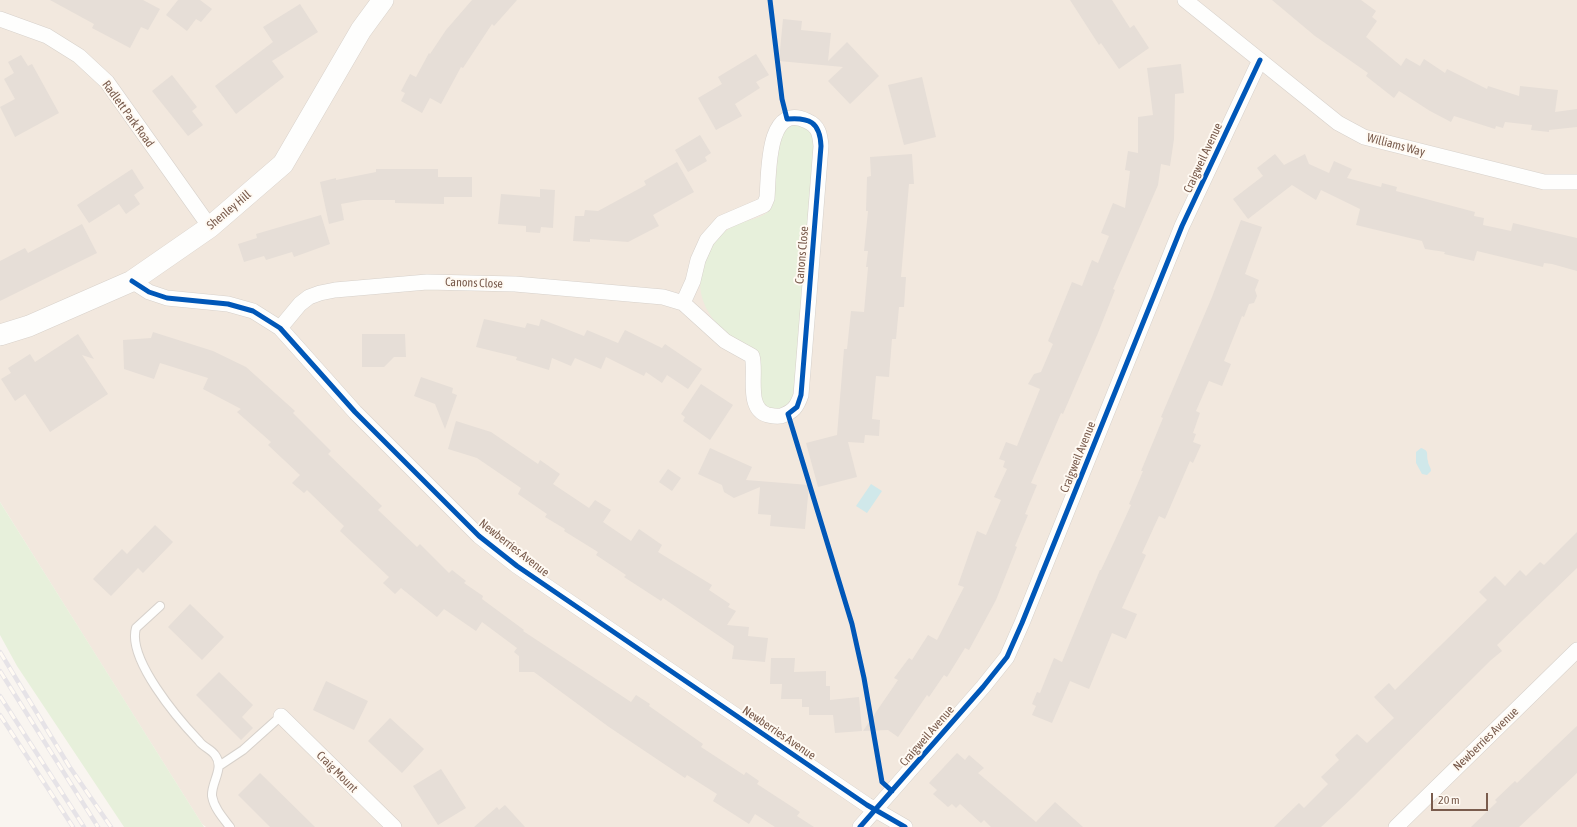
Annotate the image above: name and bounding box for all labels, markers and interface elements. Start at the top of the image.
street label: Radlett Park Road [99,78,157,150]
street label: Craigweil Avenue [1181,121,1225,195]
street label: Williams Way [1365,130,1427,160]
street label: Shenley Hill [204,187,254,233]
street label: Canons Close [792,226,812,284]
street label: Canons Close [445,275,503,291]
street label: Craigweil Avenue [1057,419,1099,495]
street label: Newberries Avenue [476,516,552,580]
street label: Newberries Avenue [740,703,818,763]
street label: Craigweil Avenue [897,703,957,769]
street label: Newberries Avenue [1450,704,1522,774]
street label: Craig Mount [313,748,361,796]
scale bar [1433,785,1490,811]
text: 20 m [1438,793,1460,807]

